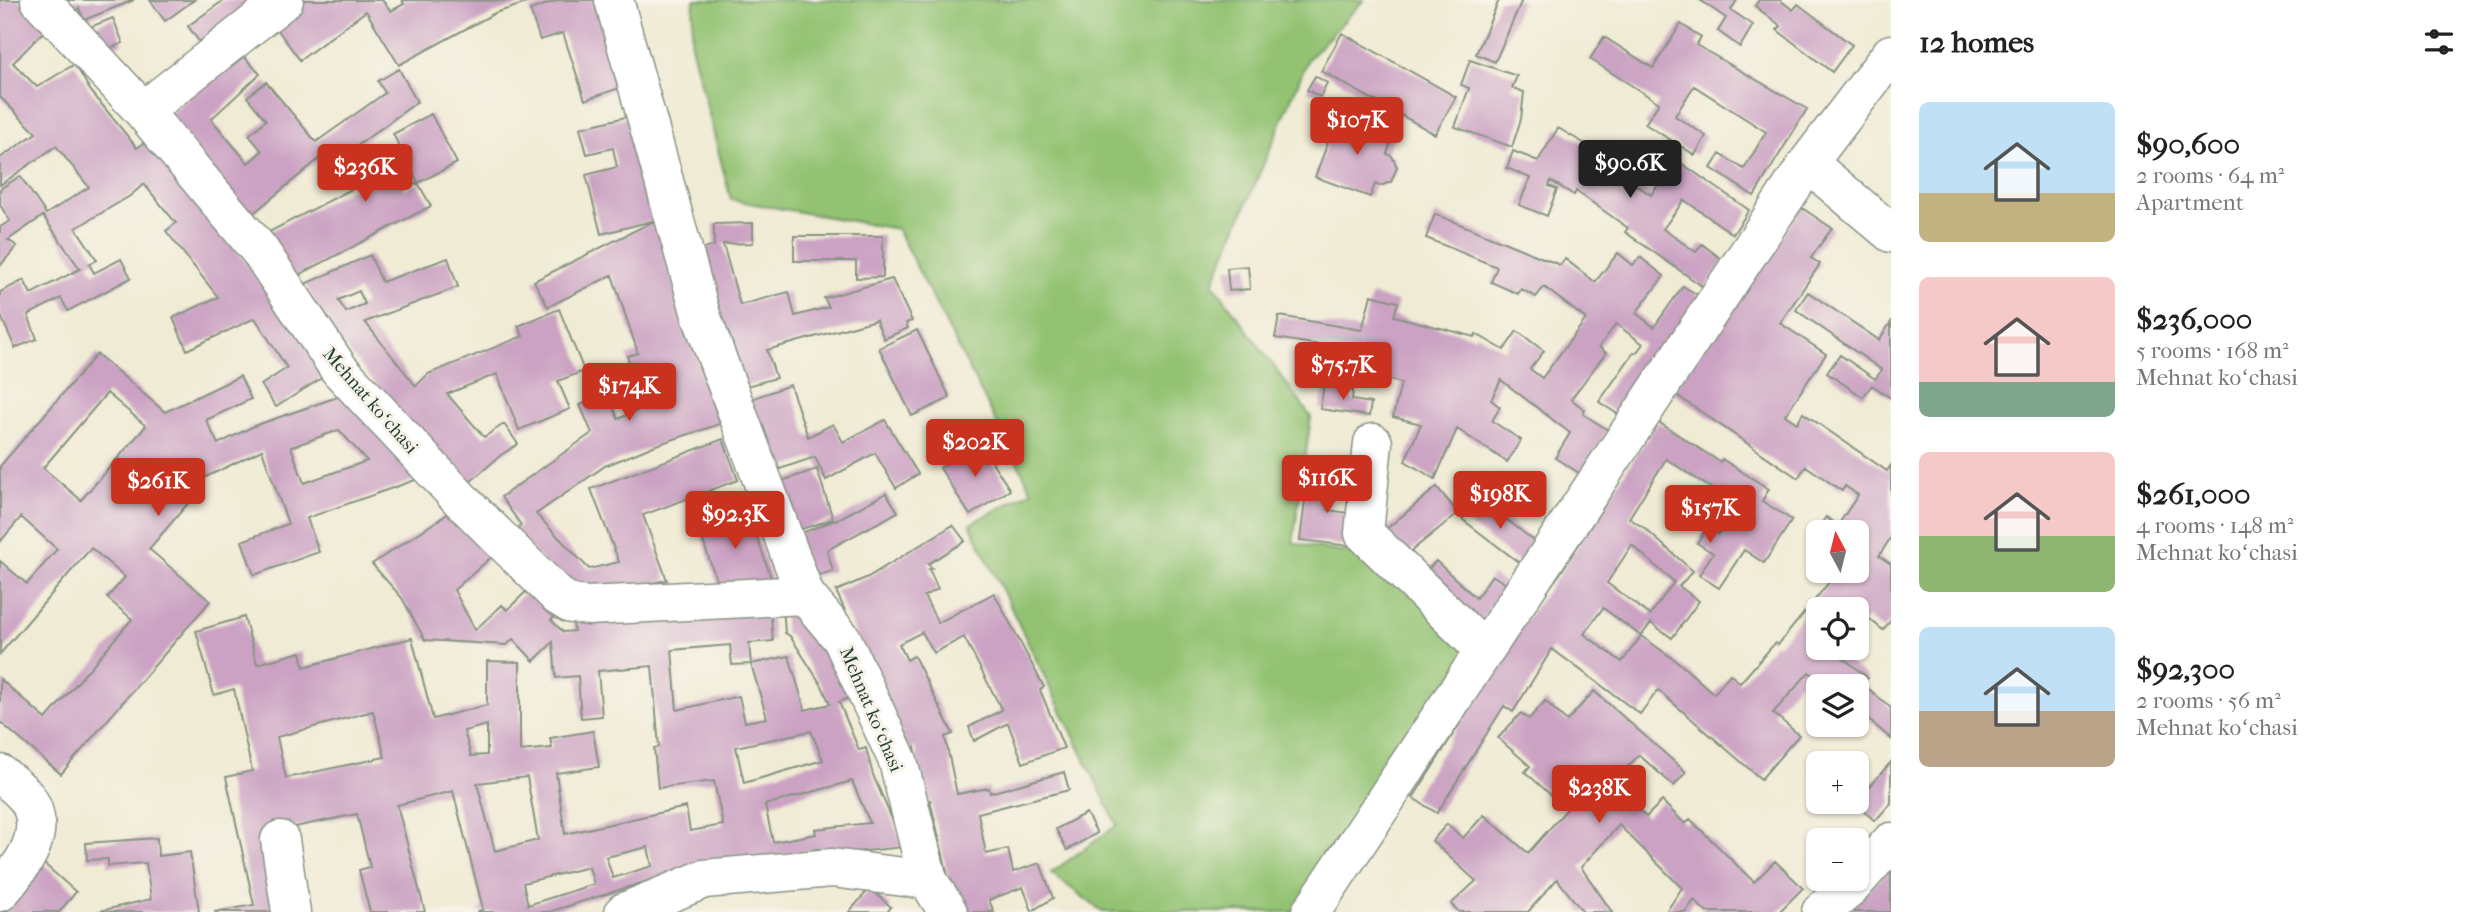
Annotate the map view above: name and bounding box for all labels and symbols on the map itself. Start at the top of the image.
pin: $107K [1308,97,1406,157]
pin: $90.6K [1573,140,1687,200]
pin: $236K [316,144,414,204]
pin: $75.7K [1286,342,1400,402]
street label: Mehnat koʻchasi [318,343,423,459]
pin: $174K [580,364,678,423]
pin: $202K [926,420,1024,479]
pin: $116K [1278,456,1376,515]
pin: $261K [109,458,207,518]
pin: $198K [1451,472,1549,531]
pin: $157K [1661,486,1759,545]
pin: $92.3K [678,491,792,551]
north arrow [1806,520,1869,583]
street label: Mehnat koʻchasi [835,644,907,776]
pin: $238K [1550,766,1648,825]

